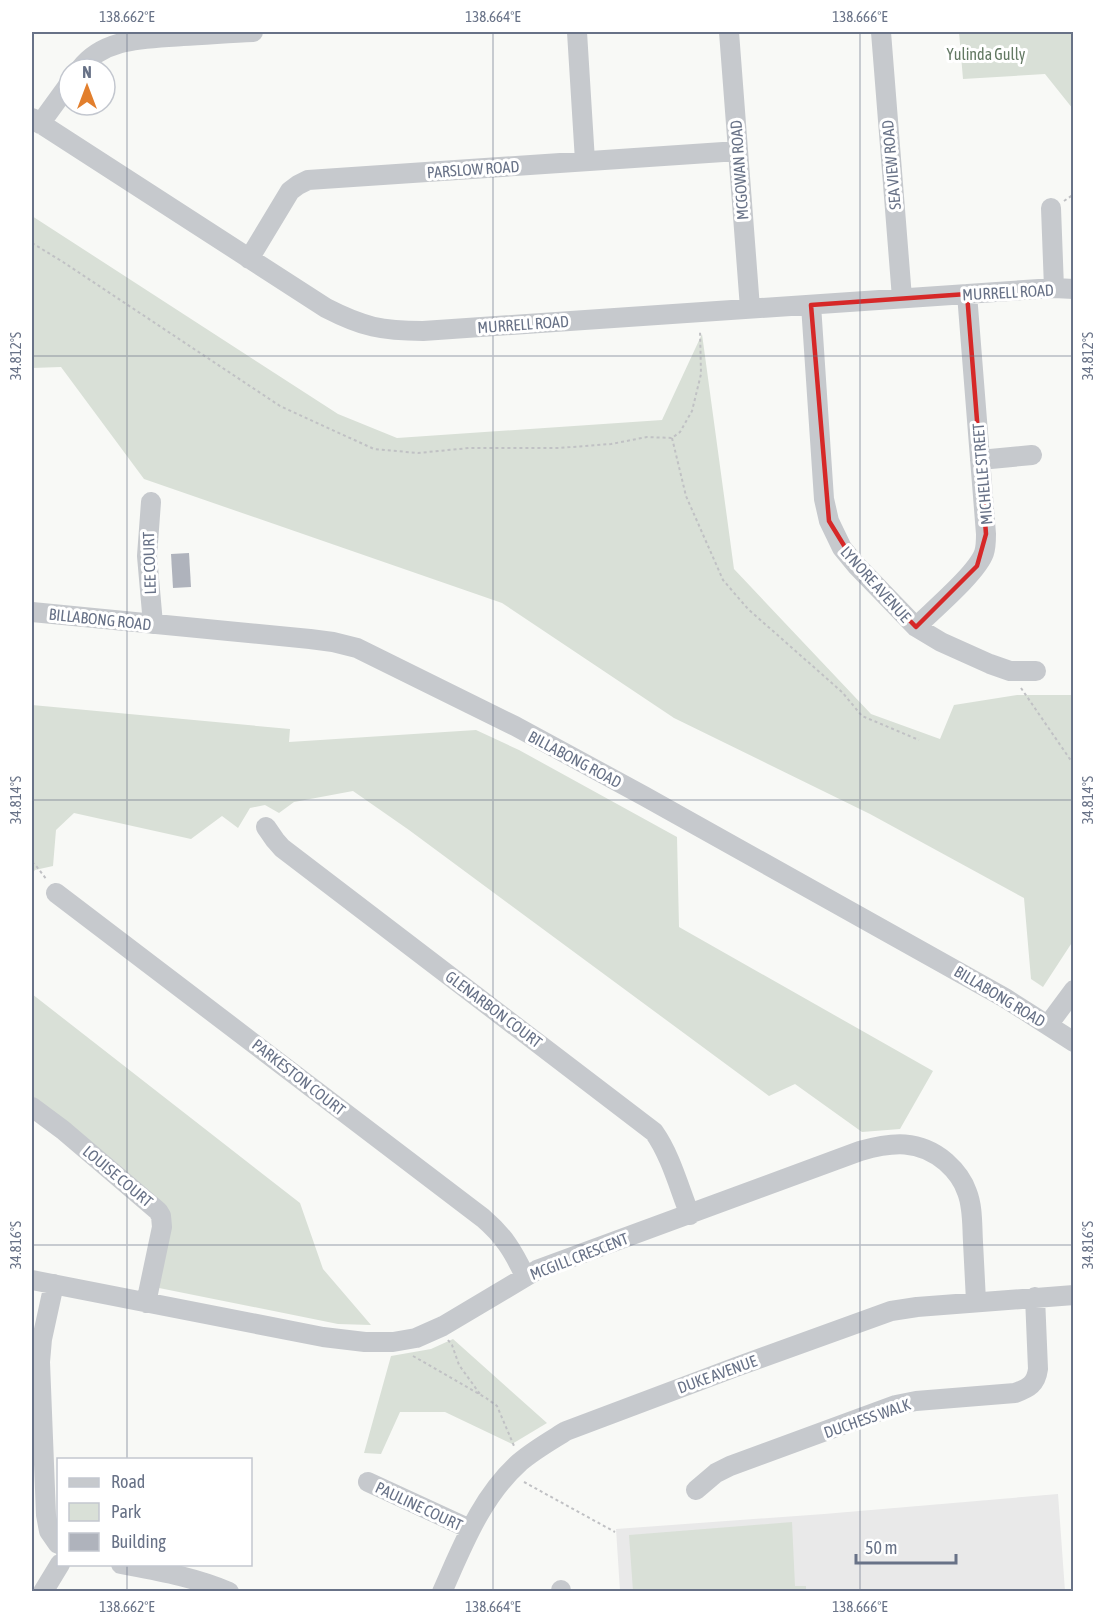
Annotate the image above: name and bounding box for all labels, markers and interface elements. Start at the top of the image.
text: 138.662°E [99,8,155,25]
text: 138.664°E [465,8,521,25]
text: 138.666°E [832,8,888,25]
park label: Yulinda Gully [947,45,1026,64]
north arrow [57,57,117,117]
text: N [82,63,92,81]
street label: MCGOWAN ROAD [727,119,751,221]
street label: SEA VIEW ROAD [878,119,904,211]
street label: PARSLOW ROAD [426,157,520,181]
street label: MURRELL ROAD [962,281,1054,303]
street label: MURRELL ROAD [477,312,569,336]
text: 34.812°S [7,332,24,380]
text: 34.812°S [1079,332,1096,380]
street label: MICHELLE STREET [969,422,995,526]
street label: LEE COURT [139,531,159,595]
street label: LYNORE AVENUE [837,542,915,626]
street label: BILLABONG ROAD [48,605,152,633]
street label: BILLABONG ROAD [525,727,625,791]
text: 34.814°S [7,776,24,824]
text: 34.814°S [1079,776,1096,824]
street label: BILLABONG ROAD [951,962,1049,1030]
street label: GLENARBON COURT [442,967,546,1051]
street label: PARKESTON COURT [249,1035,349,1119]
street label: LOUISE COURT [80,1142,156,1210]
text: 34.816°S [7,1221,24,1269]
text: 34.816°S [1079,1221,1096,1269]
street label: MCGILL CRESCENT [527,1229,631,1283]
street label: DUKE AVENUE [675,1351,759,1397]
street label: DUCHESS WALK [821,1395,913,1441]
legend [57,1458,252,1566]
text: Road [111,1471,145,1492]
street label: PAULINE COURT [373,1478,465,1534]
text: Park [111,1501,141,1522]
scale bar [856,1527,956,1565]
text: Building [111,1531,166,1552]
text: 50 m [865,1537,897,1558]
text: 138.662°E [99,1598,155,1615]
text: 138.664°E [465,1598,521,1615]
text: 138.666°E [832,1598,888,1615]

